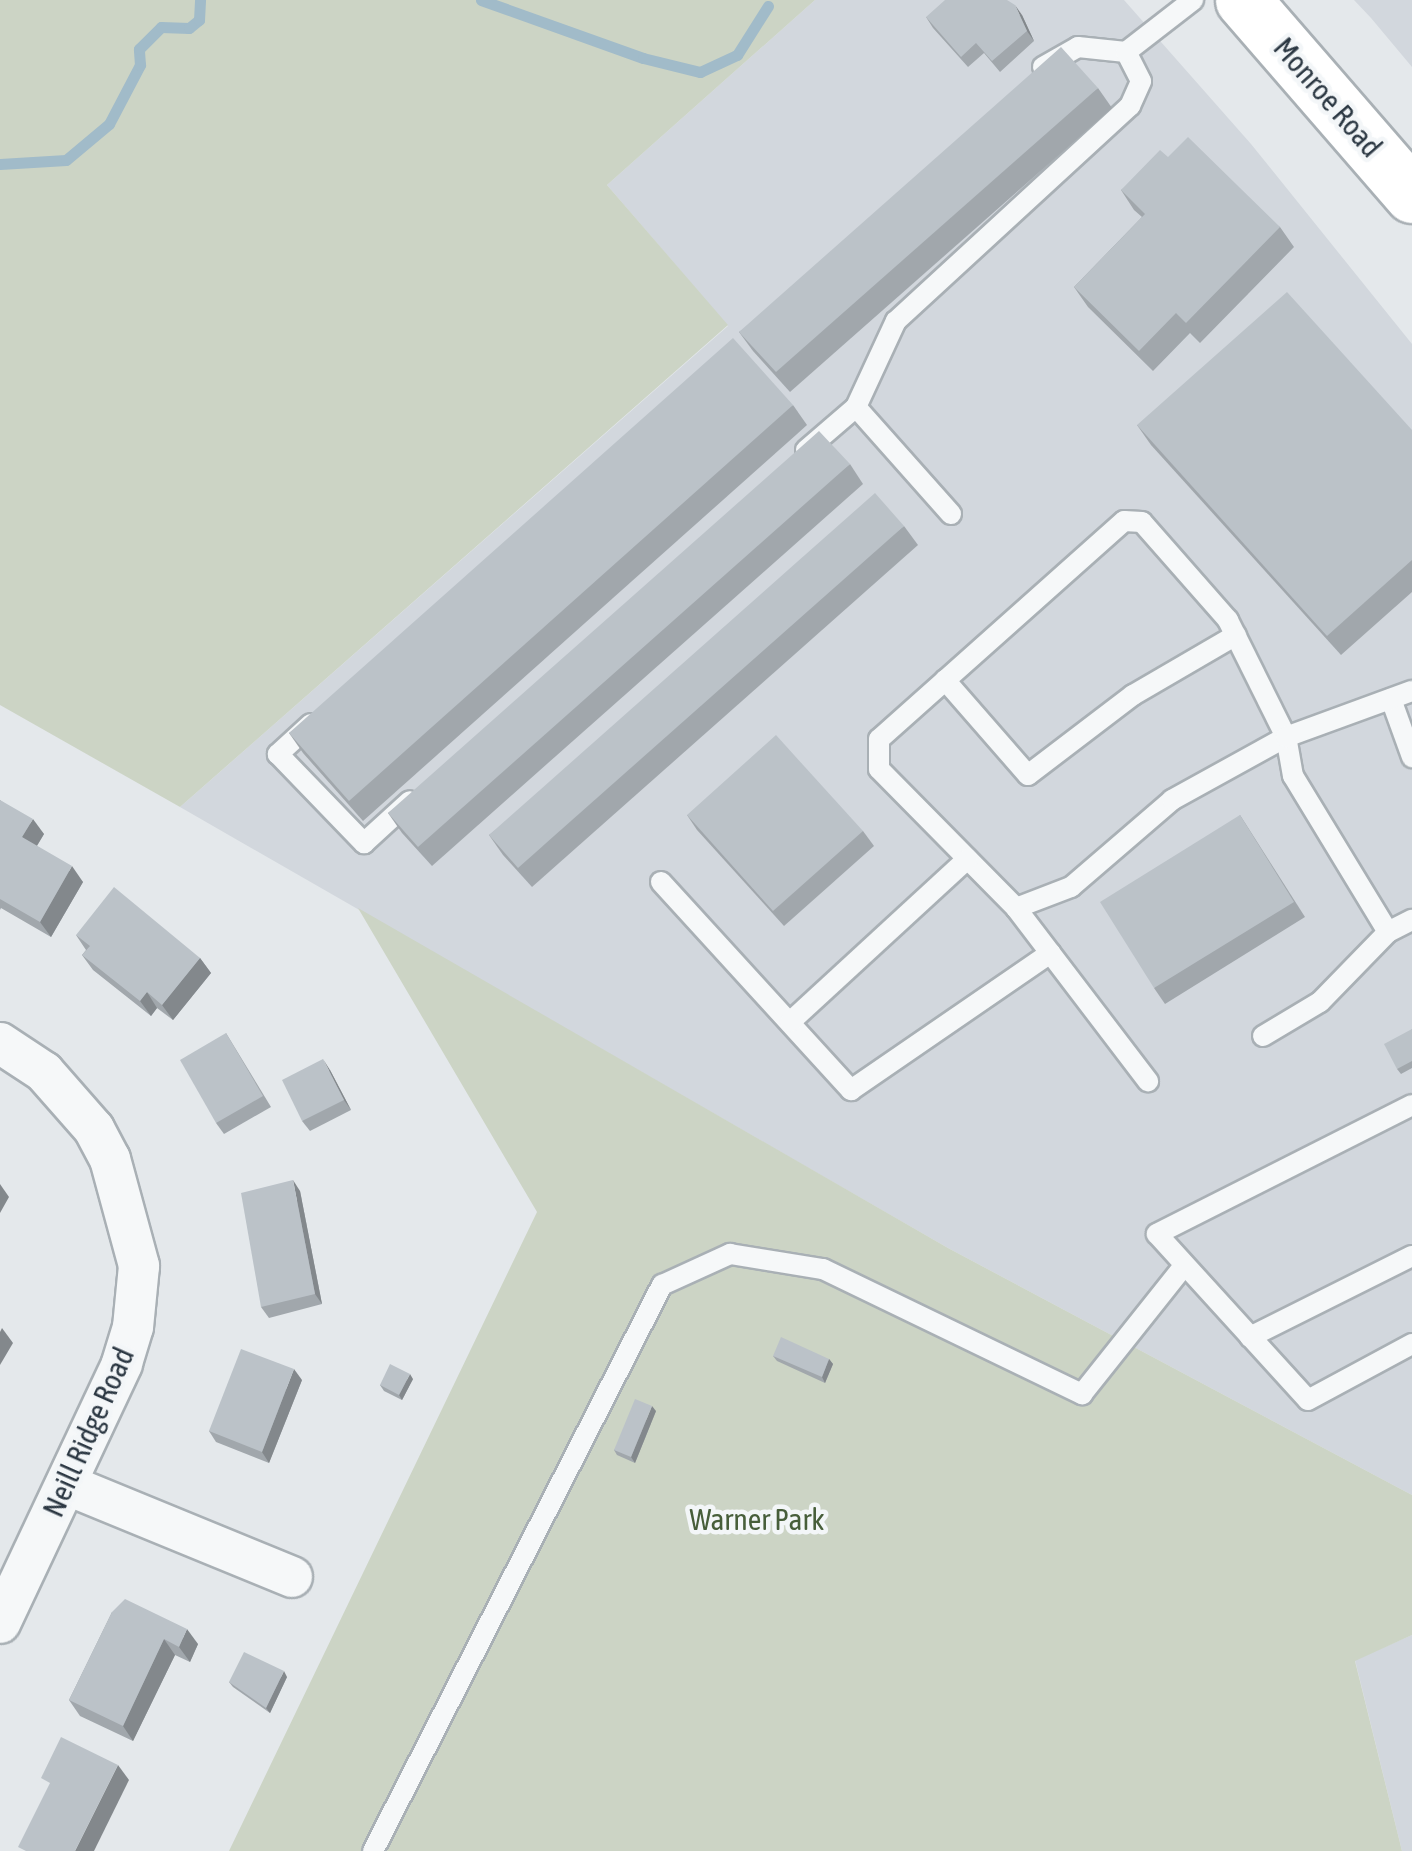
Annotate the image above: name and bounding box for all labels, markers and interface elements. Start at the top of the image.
street label: Monroe Road [1266,30,1390,164]
street label: Neill Ridge Road [35,1342,141,1522]
park label: Warner Park [690,1501,824,1537]

